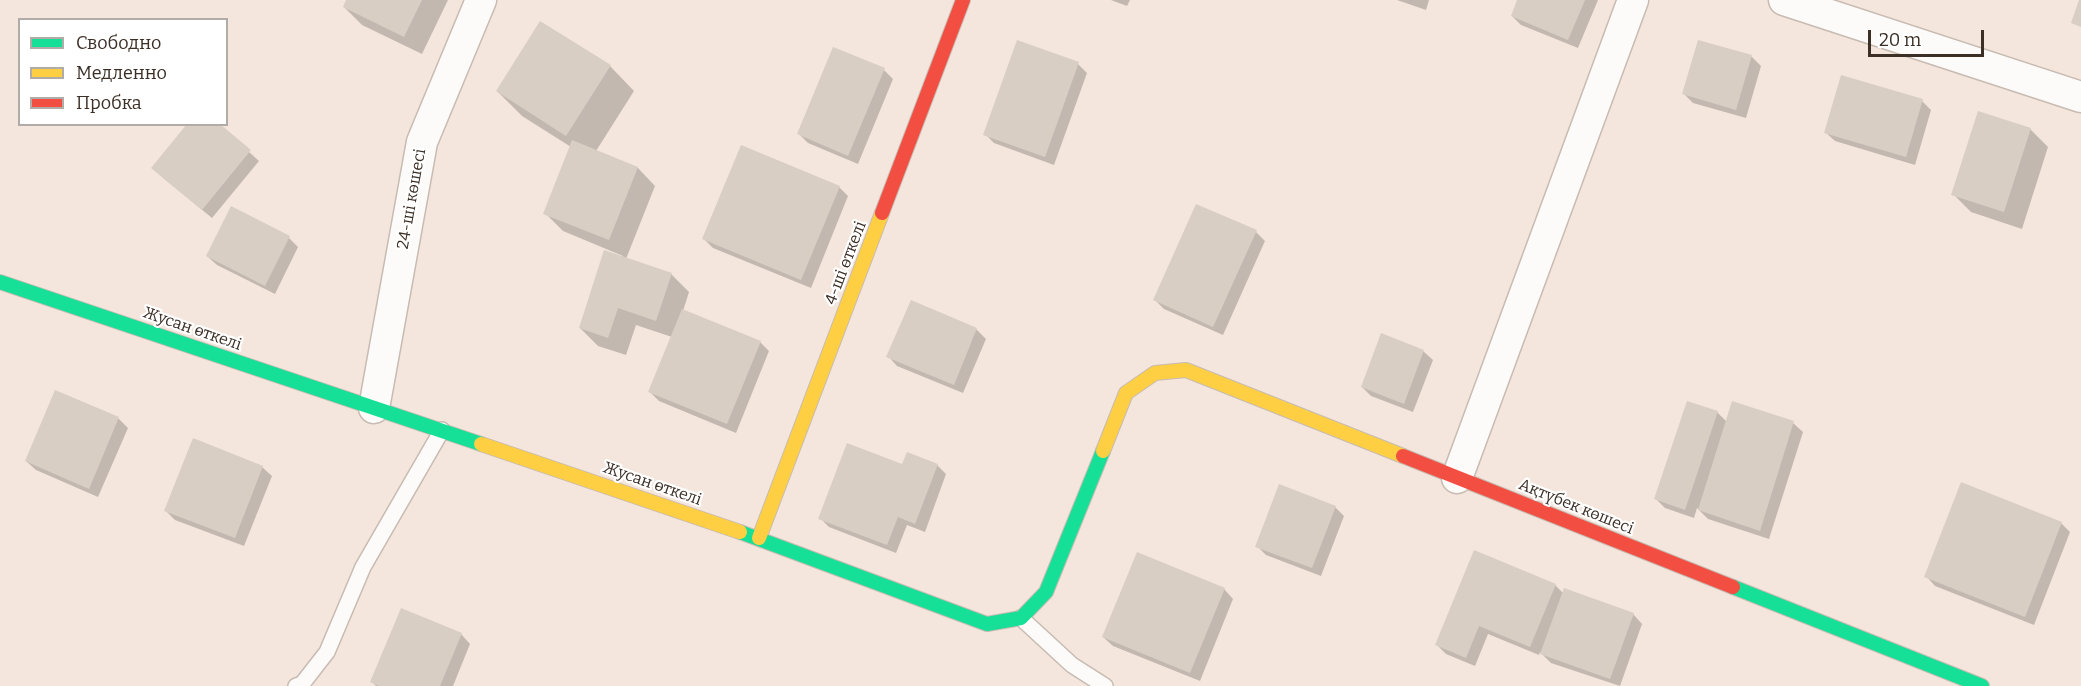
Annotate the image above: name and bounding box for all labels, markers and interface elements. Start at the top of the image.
legend [18,18,228,126]
scale bar [1871,18,1986,56]
text: 20 m [1879,29,1921,51]
text: Свободно [76,32,161,54]
text: Медленно [76,62,167,84]
text: Пробка [76,92,142,114]
street label: 24-ші көшесi [394,147,430,251]
street label: 4-шi өткелi [821,219,871,307]
street label: Жусан өткелі [140,303,244,355]
street label: Жусан өткелі [600,458,704,510]
street label: Ақтүбек көшесi [1516,475,1636,539]

